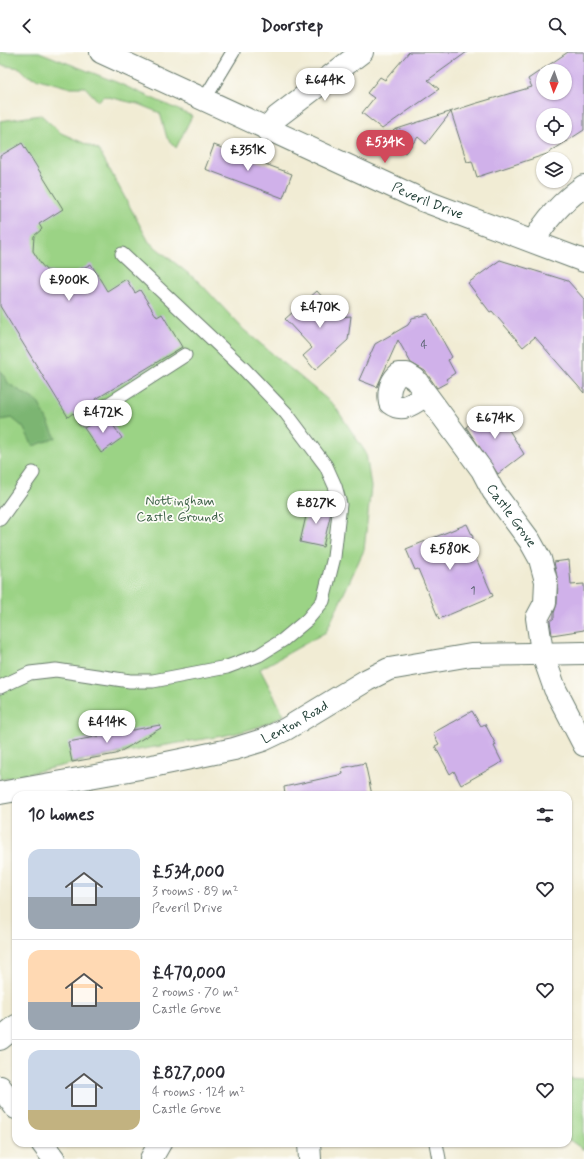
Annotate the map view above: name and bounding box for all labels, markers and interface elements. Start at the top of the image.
text: Doorstep [261,14,323,38]
icon: back [16,15,38,37]
icon: search [546,15,568,37]
north arrow [536,64,572,100]
map controls [536,64,572,188]
pin: £644K [297,68,353,102]
text: £644K [305,72,345,89]
button: locate [536,108,572,144]
pin: £534K [357,130,413,164]
text: £534K [365,134,405,151]
pin: £351K [220,138,276,172]
text: £351K [230,142,266,159]
button: layers [536,152,572,188]
street label: Peveril Drive [389,178,466,224]
pin: £900K [41,268,97,302]
text: £900K [49,272,89,289]
pin: £470K [292,295,348,329]
text: £470K [300,299,340,316]
house number: 4 [421,337,428,353]
pin: £472K [75,400,131,434]
text: £472K [83,404,123,421]
pin: £674K [467,406,523,440]
text: £674K [475,410,515,427]
street label: Castle Grove [482,481,541,551]
pin: £827K [288,491,344,525]
park label: Nottingham Castle Grounds [136,492,224,526]
text: £827K [296,495,336,512]
pin: £580K [422,537,478,571]
text: £580K [429,541,471,558]
house number: 1 [470,583,476,599]
street label: Lenton Road [259,696,332,748]
pin: £414K [79,710,135,744]
text: £414K [87,714,127,731]
text: 10 homes [28,804,94,826]
icon: filters [534,804,556,826]
text: £534,000 [152,861,224,883]
icon: home [60,865,108,913]
icon: heart [534,878,556,900]
text: 3 rooms · 89 m² [152,883,238,900]
text: Peveril Drive [152,900,222,917]
text: £470,000 [152,962,226,984]
icon: home [60,966,108,1014]
icon: heart [534,979,556,1001]
text: 2 rooms · 70 m² [152,984,239,1001]
text: Castle Grove [152,1001,221,1018]
text: £827,000 [152,1062,225,1084]
icon: home [60,1066,108,1114]
icon: heart [534,1079,556,1101]
text: 4 rooms · 124 m² [152,1084,245,1101]
text: Castle Grove [152,1101,221,1118]

